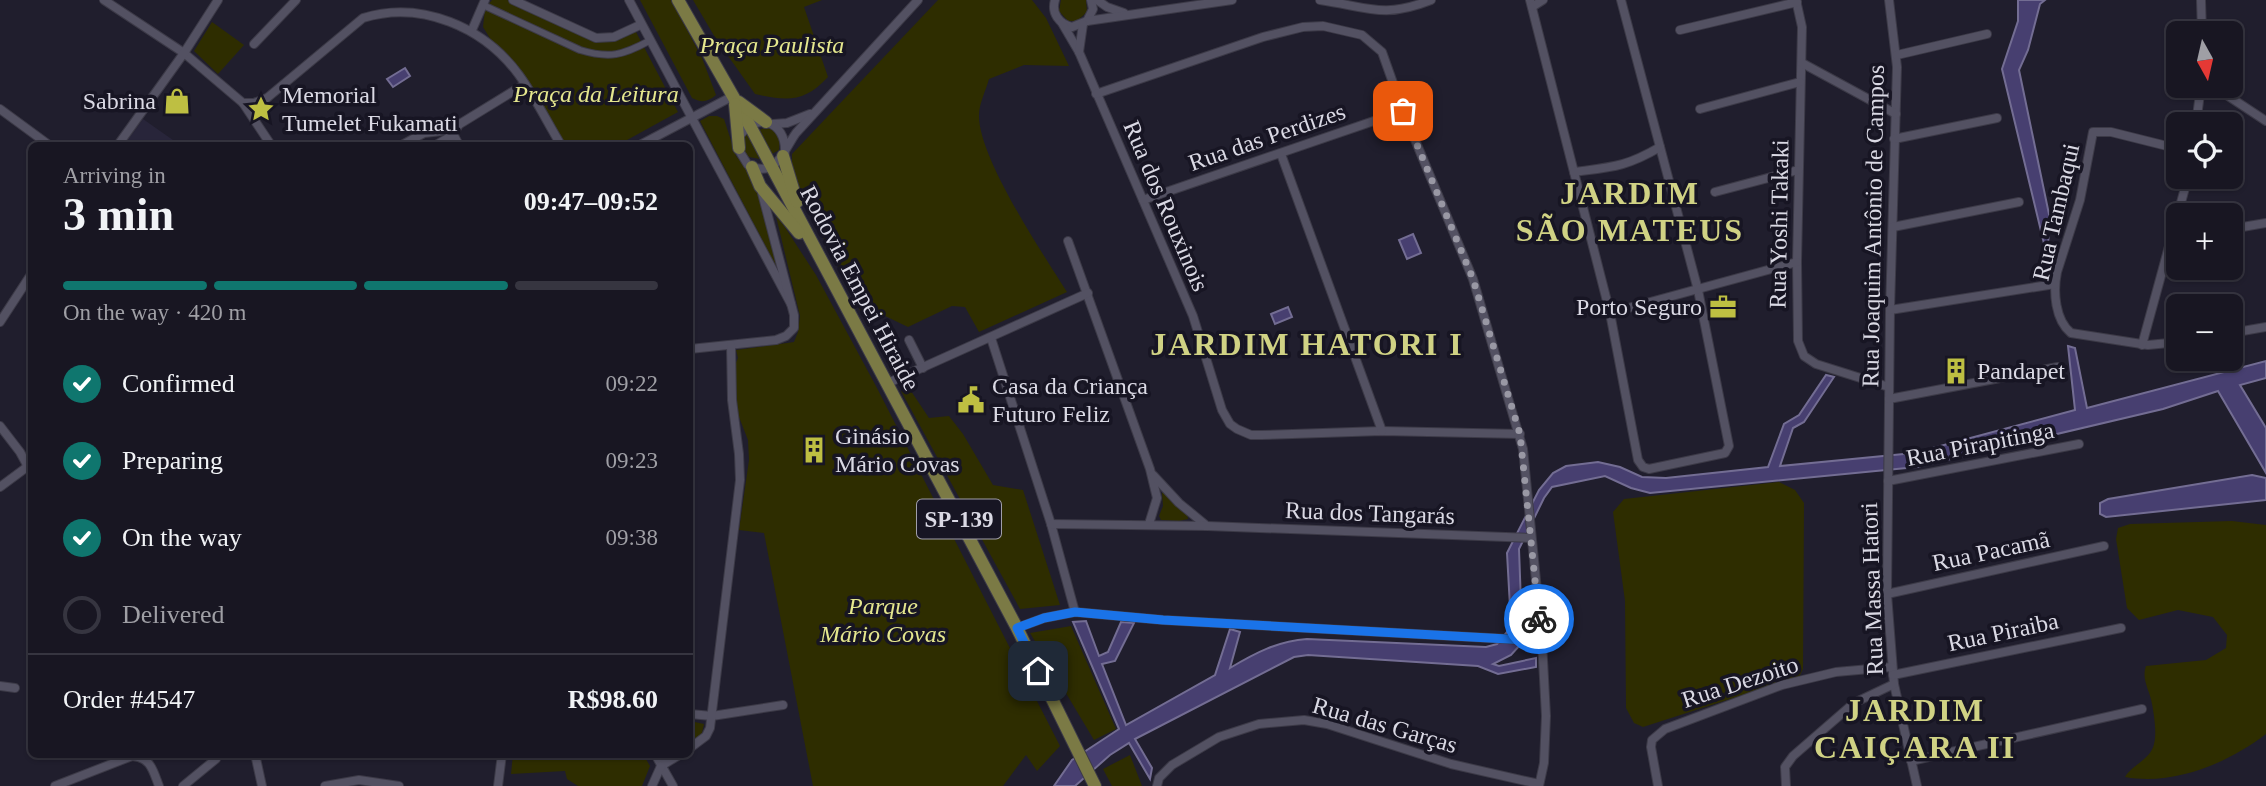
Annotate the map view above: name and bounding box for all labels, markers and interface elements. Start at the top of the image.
north arrow [2166,21,2244,98]
map controls [2166,21,2243,371]
park label: Praça Paulista [699,32,844,58]
street label: Rua Joaquim Antônio de Campos [1857,64,1889,388]
park label: Praça da Leitura [512,81,679,107]
pin [1373,81,1433,141]
place label: Memorial Tumelet Fukamati [282,82,458,136]
shop icon: Sabrina [162,86,192,116]
place label: Sabrina [83,88,156,114]
icon: bag [1384,92,1422,130]
place icon: Memorial Tumelet Fukamati [246,94,276,124]
street label: Rua das Perdizes [1185,98,1349,176]
button: locate [2166,112,2243,189]
street label: Rua dos Rouxinois [1118,117,1214,295]
street label: Rua Yoshi Takaki [1765,139,1793,309]
street label: Rua Tambaqui [2028,141,2084,283]
text: Arriving in [63,163,166,188]
district label: JARDIM SÃO MATEUS [1516,175,1744,248]
street label: Rodovia Empei Hiraide [795,181,925,395]
text: 09:47–09:52 [524,187,658,216]
text: 3 min [63,189,174,240]
button: + [2166,203,2243,280]
office icon: Porto Seguro [1708,292,1738,322]
place label: Porto Seguro [1576,294,1702,320]
button: − [2166,294,2243,371]
text: On the way · 420 m [63,300,246,325]
district label: JARDIM HATORI I [1150,326,1464,362]
building icon: Pandapet [1941,356,1971,386]
place label: Pandapet [1977,358,2065,384]
icon: check [63,365,101,403]
text: Confirmed [122,369,235,398]
text: 09:22 [606,371,658,396]
place label: Casa da Criança Futuro Feliz [992,373,1148,427]
public building icon: Casa da Criança Futuro Feliz [956,385,986,415]
street label: Rua Pirapitinga [1904,417,2056,471]
place label: Ginásio Mário Covas [835,423,960,477]
building icon: Ginásio Mário Covas [799,435,829,465]
icon: check [63,442,101,480]
text: Preparing [122,446,223,475]
text: 09:23 [606,448,658,473]
street label: Rua dos Tangarás [1285,497,1455,529]
road number: SP-139 [917,499,1001,538]
street label: Rua Massa Hatori [1856,502,1888,676]
icon: check [63,519,101,557]
text: On the way [122,523,242,552]
text: 09:38 [606,525,658,550]
street label: Rua Pacamã [1930,526,2052,576]
courier [1504,584,1574,654]
park label: Parque Mário Covas [819,593,946,647]
text: Delivered [122,600,225,629]
icon: bike [1520,600,1558,638]
street label: Rua Piraiba [1945,608,2061,656]
pin [1008,641,1068,701]
street label: Rua Dezoito [1679,651,1801,713]
icon: home [1019,652,1057,690]
text: Order #4547 [63,685,195,714]
text: R$98.60 [568,685,658,714]
street label: Rua das Garças [1310,692,1460,758]
district label: JARDIM CAIÇARA II [1814,692,2016,765]

